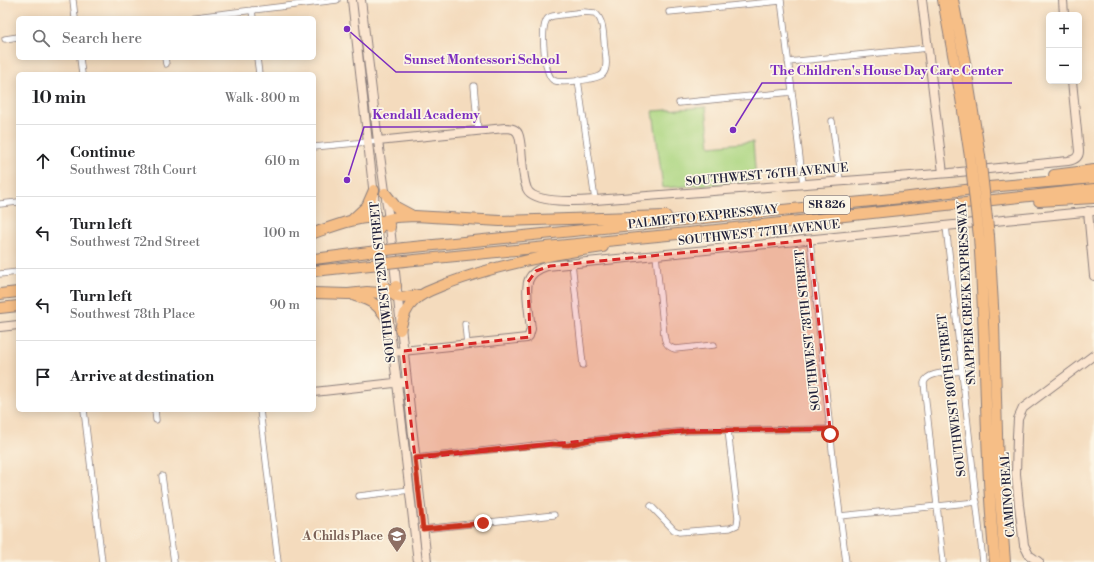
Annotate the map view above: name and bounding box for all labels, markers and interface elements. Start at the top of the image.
map controls [1046,12,1082,84]
button: + [1046,12,1082,48]
search box [16,16,316,60]
icon: search [30,27,52,49]
text: Search here [62,29,142,48]
callout: Sunset Montessori School [396,47,567,72]
button: − [1046,48,1082,84]
text: Sunset Montessori School [404,52,560,68]
callout: The Children's House Day Care Center [762,58,1012,83]
text: The Children's House Day Care Center [770,63,1004,79]
text: 10 min [32,87,86,109]
text: Walk · 800 m [225,90,300,106]
callout: Kendall Academy [364,102,488,127]
text: Kendall Academy [372,107,480,123]
text: Continue [70,143,135,162]
icon: ahead [32,150,54,172]
text: 610 m [265,153,300,169]
street label: SOUTHWEST 76TH AVENUE [685,160,849,190]
text: Southwest 78th Court [70,162,197,178]
road number: SR 826 [804,196,850,214]
street label: SNAPPER CREEK EXPRESSWAY [955,199,979,385]
street label: SOUTHWEST 72ND STREET [367,200,399,363]
street label: PALMETTO EXPRESSWAY [627,202,780,232]
text: Turn left [70,215,132,234]
street label: SOUTHWEST 77TH AVENUE [677,217,841,249]
icon: left [32,222,54,244]
text: 100 m [264,225,300,241]
text: Southwest 72nd Street [70,234,200,250]
street label: SOUTHWEST 78TH STREET [792,248,824,411]
text: Turn left [70,287,132,306]
icon: left [32,294,54,316]
text: 90 m [269,297,300,313]
text: Southwest 78th Place [70,306,195,322]
street label: SOUTHWEST 80TH STREET [934,312,969,477]
icon: arrive [32,366,54,388]
text: Arrive at destination [70,367,214,386]
route start [821,425,839,443]
street label: CAMINO REAL [998,452,1018,538]
route end [474,514,492,532]
school or university icon: A Childs Place [386,525,408,553]
place label: A Childs Place [302,529,384,544]

